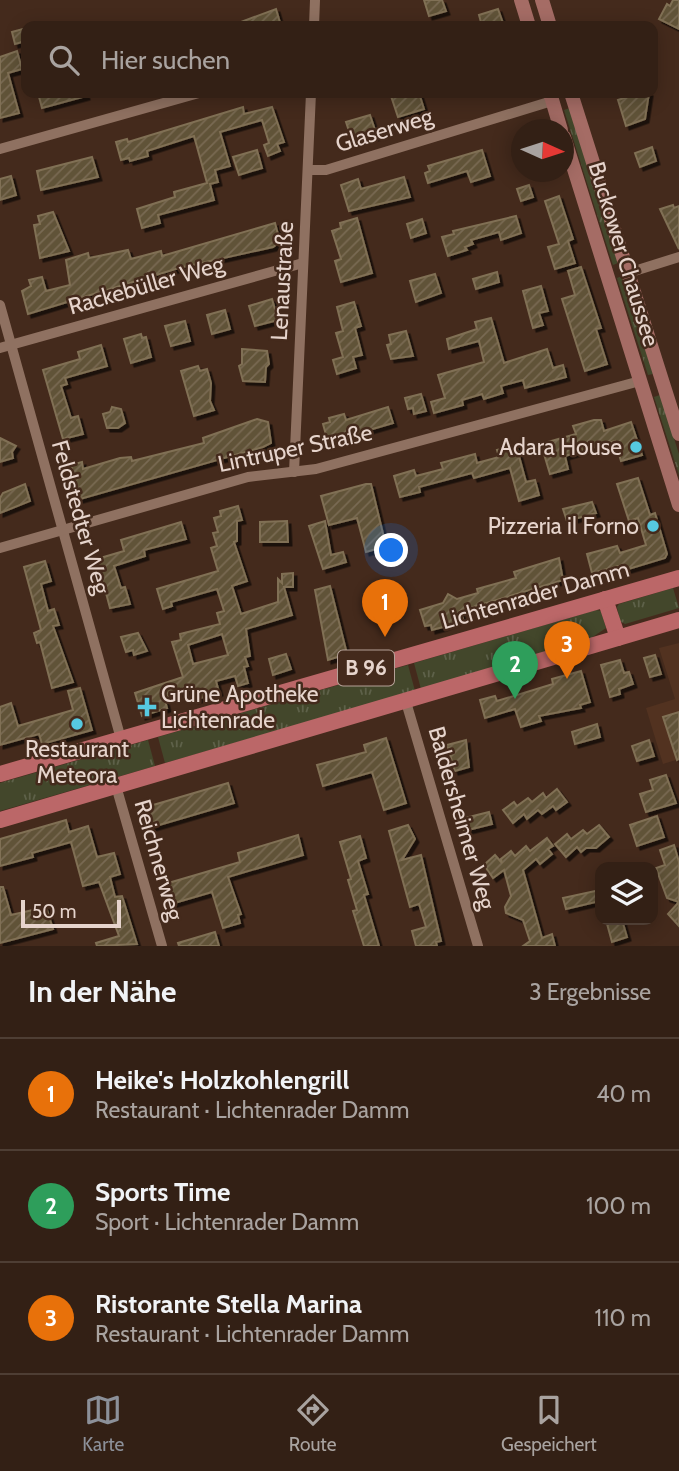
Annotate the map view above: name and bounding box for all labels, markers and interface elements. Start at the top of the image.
search box [21,21,658,98]
icon: search [45,41,83,79]
text: Hier suchen [101,44,230,76]
street label: Glaserweg [332,102,436,158]
north arrow [511,119,574,182]
street label: Buckower Chaussee [583,158,665,350]
street label: Lenaustraße [265,220,299,341]
street label: Rackebüller Weg [65,249,228,321]
street label: Lintruper Straße [215,418,375,478]
place label: Adara House [499,433,622,461]
street label: Feldstedter Weg [46,437,116,598]
marker: Adara House [628,439,644,455]
place label: Pizzeria il Forno [488,512,639,540]
marker: Pizzeria il Forno [645,518,661,534]
your location [374,533,408,567]
street label: Lichtenrader Damm [438,555,632,635]
pin: 1 [362,579,408,637]
pin: 3 [544,621,590,679]
pin: 2 [492,641,538,699]
road number: B 96 [338,650,394,686]
place label: Grüne Apotheke Lichtenrade [161,680,319,734]
marker: Grüne Apotheke Lichtenrade [139,699,155,715]
marker: Restaurant Meteora [69,716,85,732]
street label: Baldersheimer Weg [422,723,502,913]
place label: Restaurant Meteora [25,735,129,789]
street label: Reichnerweg [128,796,190,924]
map controls [595,862,658,925]
button: layers [595,862,658,925]
scale bar [21,897,121,929]
text: 50 m [32,900,76,923]
text: In der Nähe [28,973,177,1010]
text: 3 Ergebnisse [529,978,651,1006]
text: Heike's Holzkohlengrill [95,1064,349,1096]
text: 1 [47,1080,55,1108]
text: 40 m [596,1080,651,1108]
text: Restaurant · Lichtenrader Damm [95,1096,409,1124]
text: Sports Time [95,1176,230,1208]
text: 2 [45,1192,57,1220]
text: 100 m [586,1192,651,1220]
text: Sport · Lichtenrader Damm [95,1208,359,1236]
text: Ristorante Stella Marina [95,1288,362,1320]
text: 3 [45,1304,57,1332]
text: 110 m [595,1304,651,1332]
text: Restaurant · Lichtenrader Damm [95,1320,409,1348]
tab: Karte [82,1391,124,1456]
tab: Route [289,1391,336,1456]
tab: Gespeichert [501,1391,597,1456]

